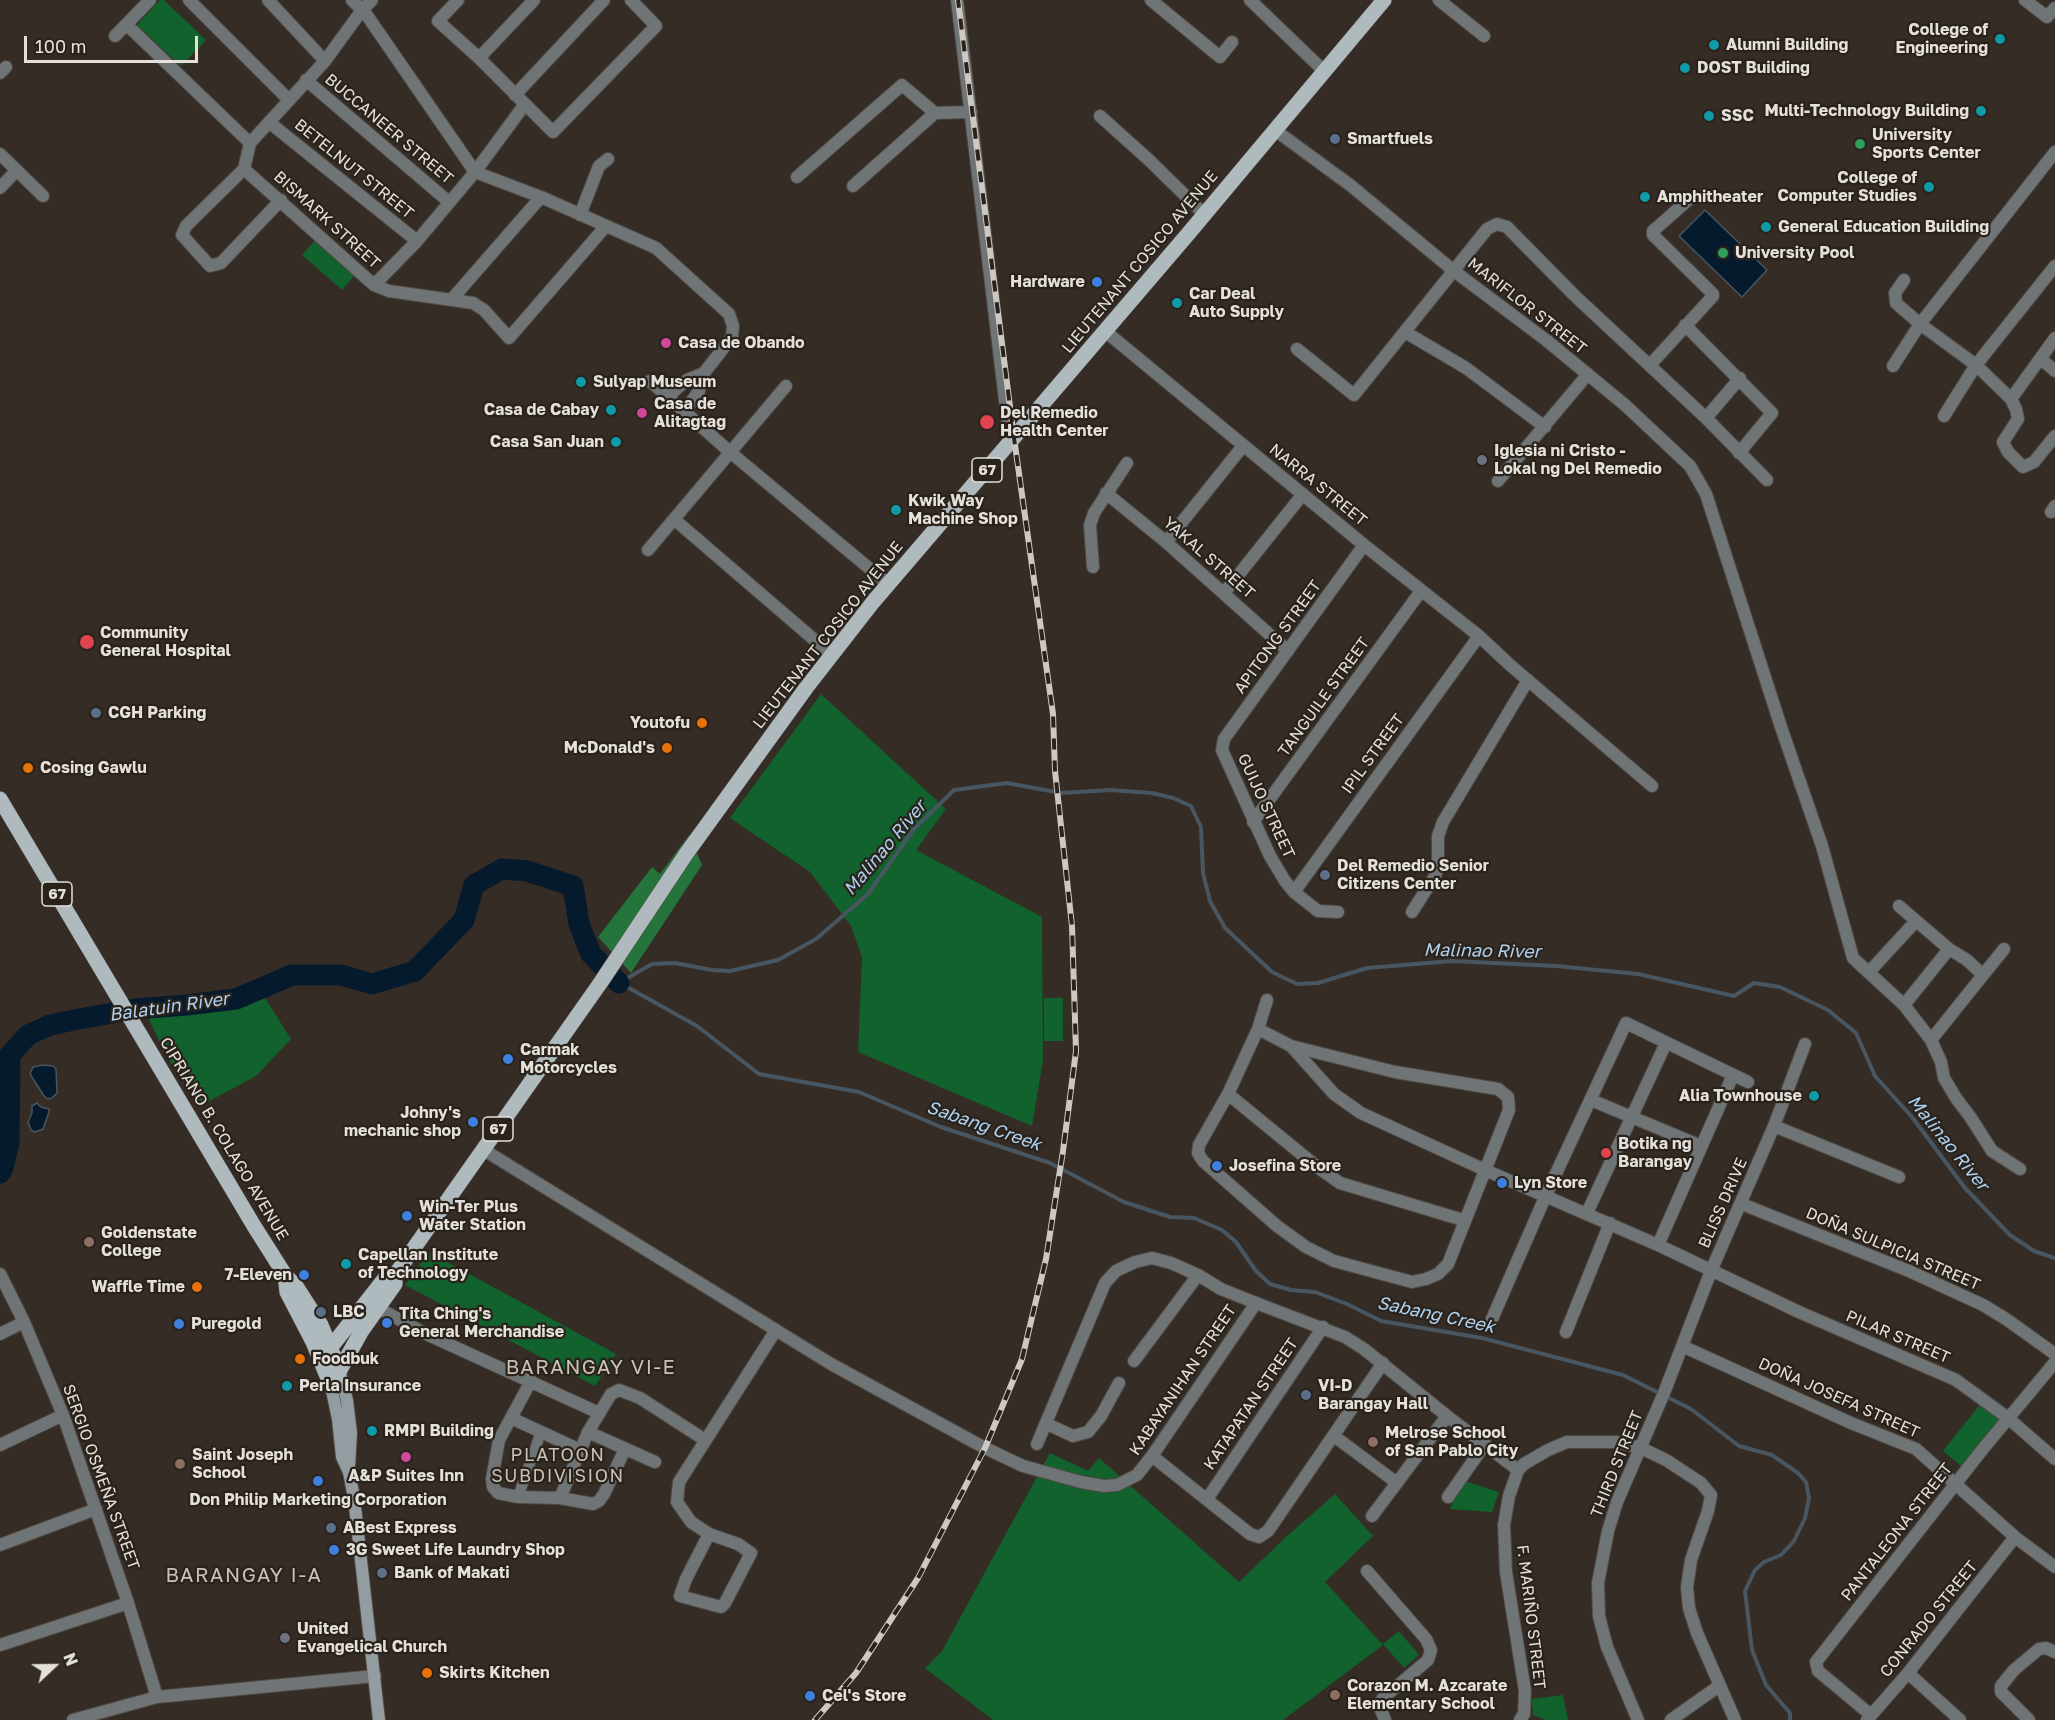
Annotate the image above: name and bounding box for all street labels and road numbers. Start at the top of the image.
street label: BUCCANEER STREET [321,70,457,188]
street label: BETELNUT STREET [291,115,417,223]
street label: BISMARK STREET [270,167,384,273]
street label: LIEUTENANT COSICO AVENUE [1058,167,1222,357]
street label: MARIFLOR STREET [1464,254,1590,358]
street label: NARRA STREET [1265,440,1371,530]
road number: 67 [972,458,1002,482]
street label: YAKAL STREET [1159,513,1259,603]
street label: LIEUTENANT COSICO AVENUE [749,538,907,732]
street label: APITONG STREET [1230,577,1326,697]
street label: TANGUILE STREET [1274,634,1374,760]
street label: IPIL STREET [1338,710,1408,798]
street label: GUIJO STREET [1233,751,1299,861]
road number: 67 [42,882,72,906]
street label: CIPRIANO B. COLAGO AVENUE [156,1034,292,1244]
road number: 67 [483,1117,513,1141]
street label: BLISS DRIVE [1695,1155,1751,1251]
street label: DOÑA SULPICIA STREET [1803,1204,1983,1294]
street label: KABAYANIHAN STREET [1125,1301,1241,1459]
street label: PILAR STREET [1843,1306,1953,1368]
street label: KATAPATAN STREET [1200,1334,1302,1474]
street label: DOÑA JOSEFA STREET [1755,1354,1923,1442]
street label: SERGIO OSMEÑA STREET [58,1382,144,1572]
street label: THIRD STREET [1587,1408,1647,1520]
street label: PANTALEONA STREET [1837,1459,1957,1605]
street label: F. MARIÑO STREET [1513,1544,1549,1690]
street label: CONRADO STREET [1876,1557,1982,1681]

